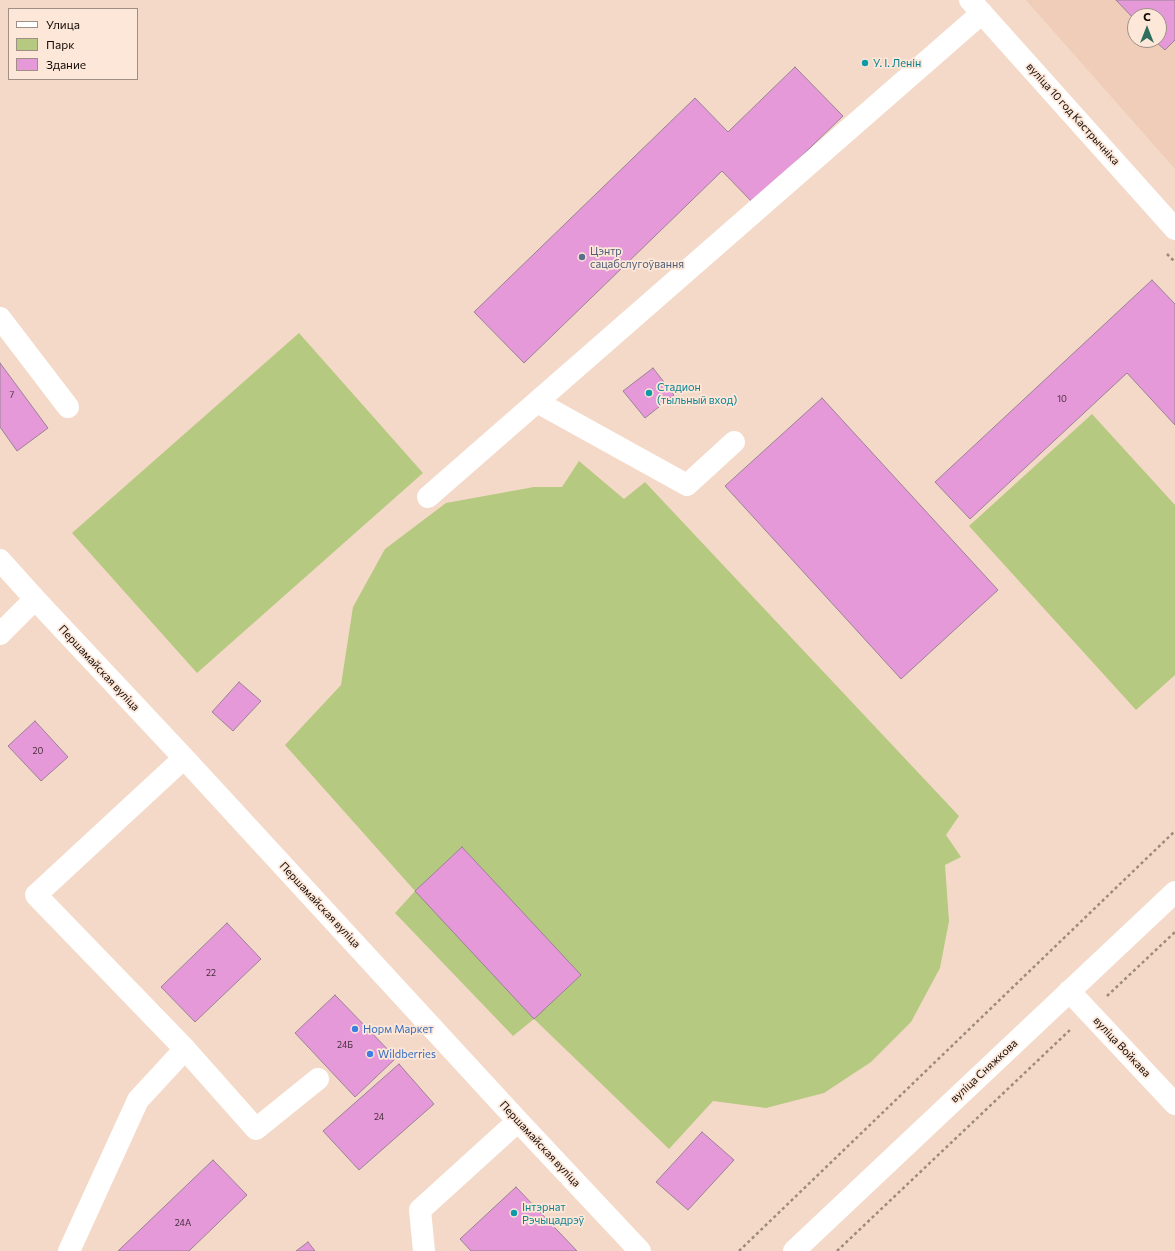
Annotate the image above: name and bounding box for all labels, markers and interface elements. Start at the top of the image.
legend [8,8,138,80]
north arrow [1127,8,1167,48]
text: С [1143,10,1151,23]
text: Улица [46,17,80,31]
text: Парк [46,37,75,51]
place label: У. І. Ленін [873,56,921,70]
text: Здание [46,57,86,71]
marker: У. І. Ленін [860,58,870,68]
street label: вуліца 10 год Кастрычніка [1024,60,1122,168]
place label: Цэнтр сацабслугоўвання [590,244,684,270]
marker: Цэнтр сацабслугоўвання [577,252,587,262]
place label: Стадион (тыльный вход) [657,380,737,406]
marker: Стадион (тыльный вход) [644,388,654,398]
house number: 7 [10,390,14,400]
house number: 10 [1057,394,1067,404]
street label: Першамайская вуліца [56,622,142,714]
house number: 20 [33,746,43,756]
street label: Першамайская вуліца [277,859,363,951]
house number: 22 [206,968,216,978]
street label: вуліца Войкава [1091,1014,1153,1080]
place label: Норм Маркет [363,1022,433,1036]
marker: Норм Маркет [350,1024,360,1034]
street label: вуліца Сняжкова [948,1037,1020,1105]
house number: 24Б [337,1040,353,1050]
place label: Wildberries [378,1047,436,1061]
marker: Wildberries [365,1049,375,1059]
street label: Першамайская вуліца [497,1098,583,1190]
house number: 24 [374,1112,384,1122]
place label: Інтэрнат Рэчыцадрэў [522,1200,584,1226]
marker: Інтэрнат Рэчыцадрэў [509,1208,519,1218]
house number: 24А [175,1218,191,1228]

